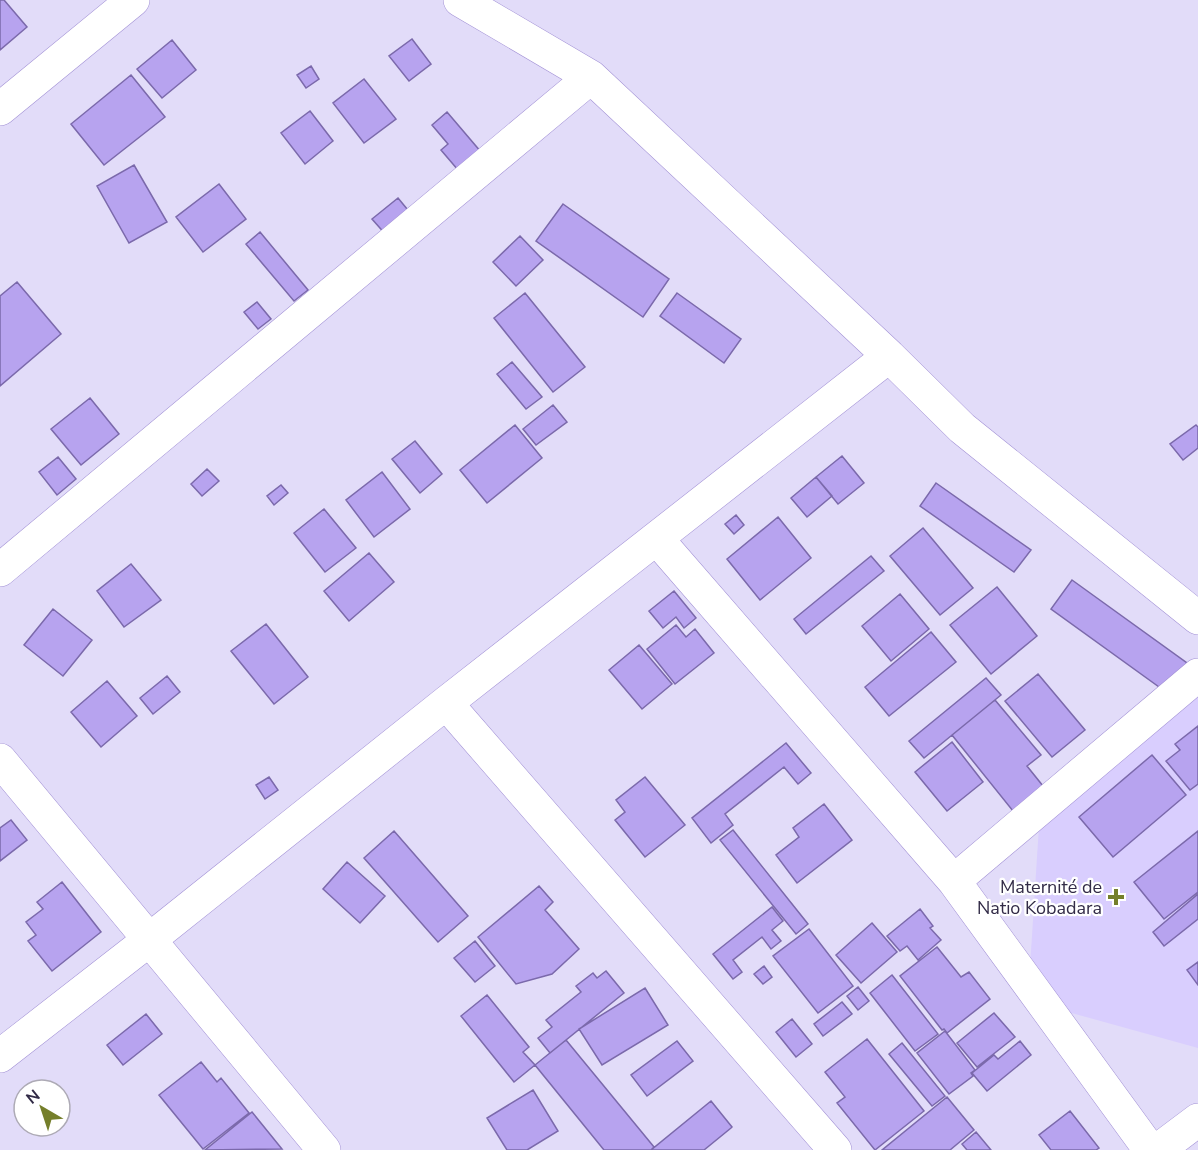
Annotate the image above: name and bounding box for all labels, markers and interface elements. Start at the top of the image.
place label: Maternité de Natio Kobadara [977,875,1102,920]
marker: Maternité de Natio Kobadara [1107,888,1125,906]
north arrow [12,1078,72,1138]
text: N [22,1085,45,1109]

